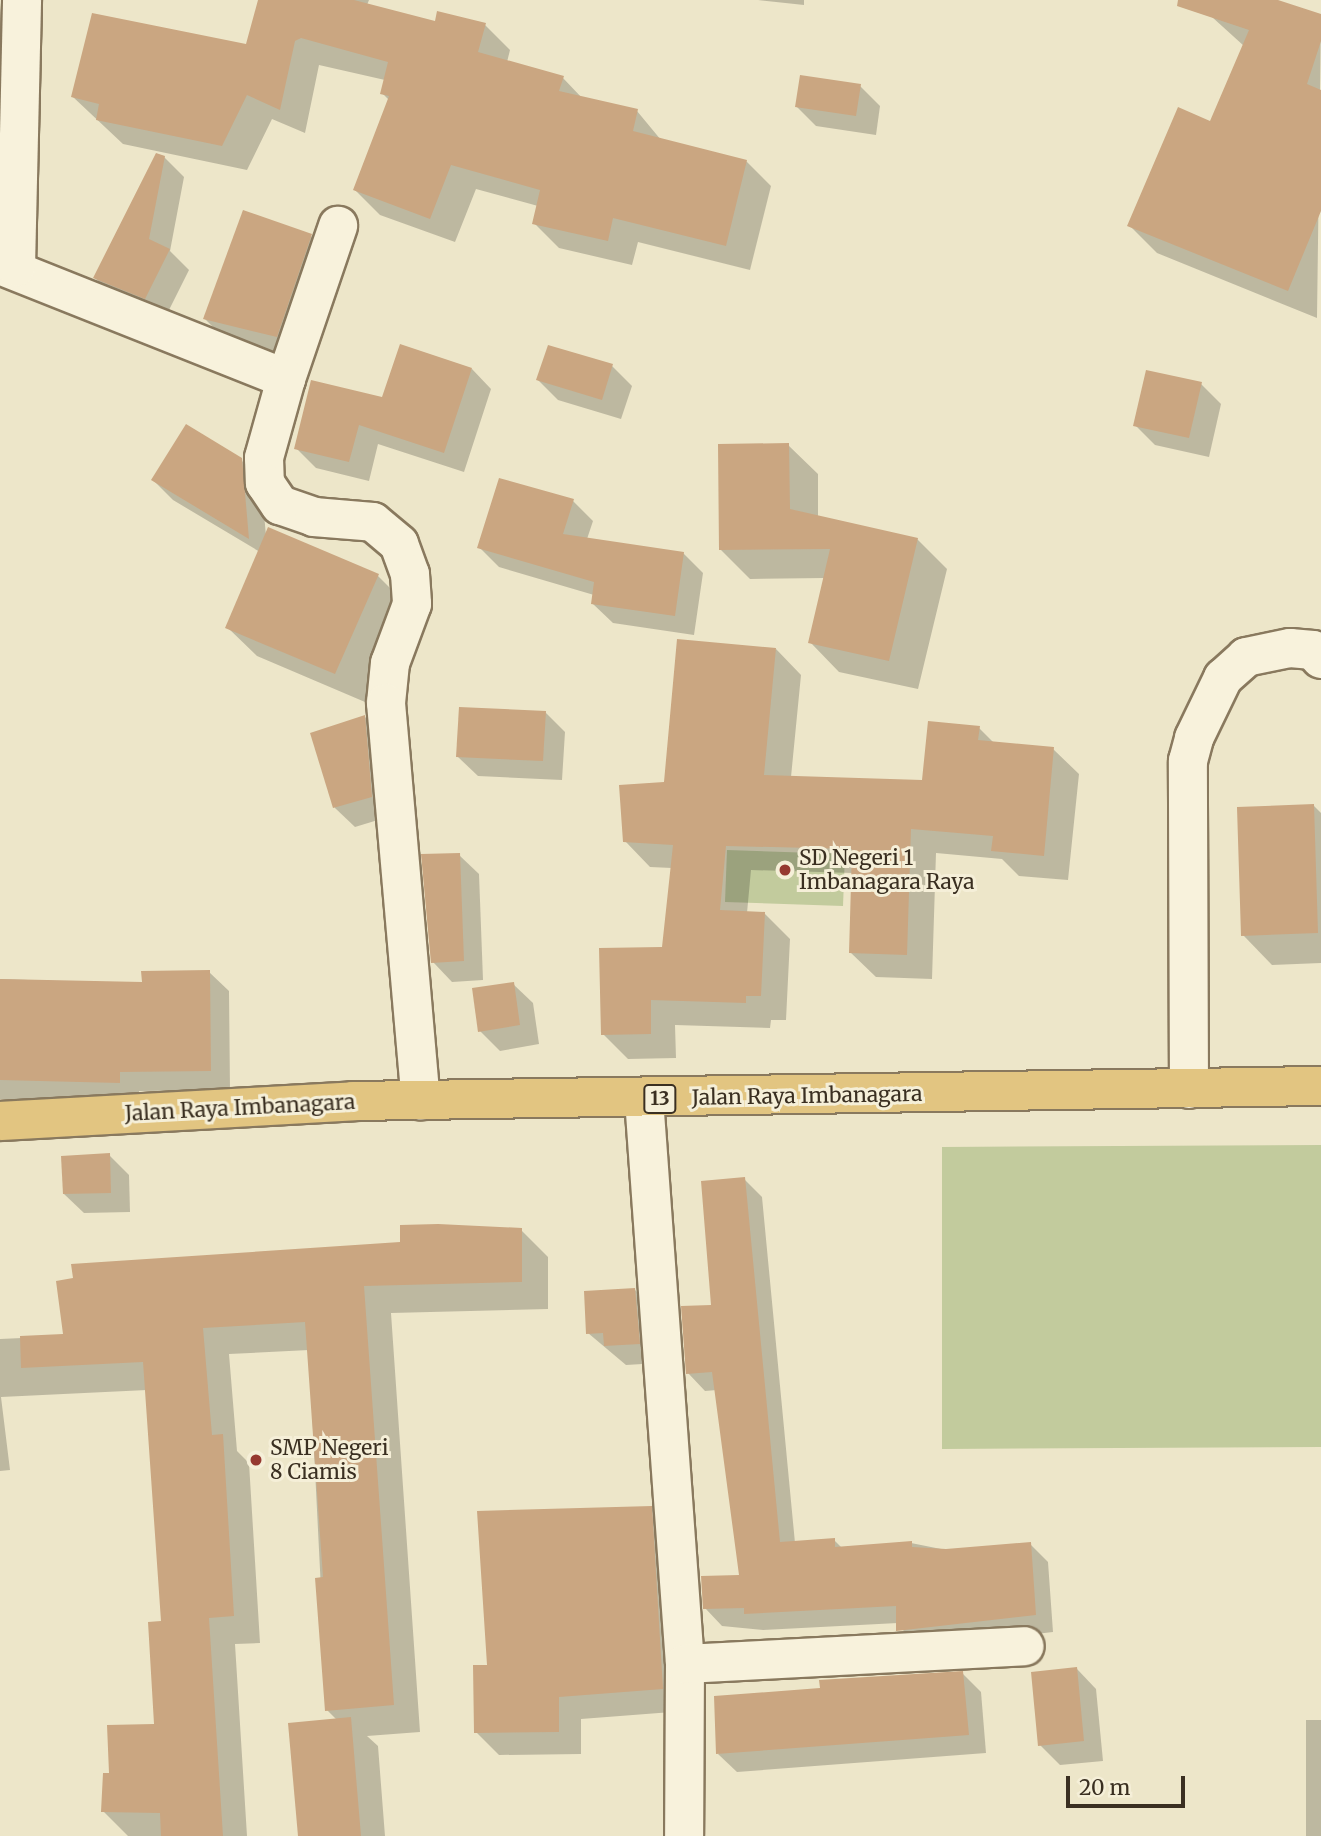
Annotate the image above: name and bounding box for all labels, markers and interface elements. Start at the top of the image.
place label: SD Negeri 1 Imbanagara Raya [799,845,975,895]
marker: SD Negeri 1 Imbanagara Raya [777,862,793,878]
street label: Jalan Raya Imbanagara [691,1081,923,1111]
road number: 13 [642,1084,678,1114]
street label: Jalan Raya Imbanagara [124,1089,356,1127]
place label: SMP Negeri 8 Ciamis [270,1435,388,1485]
marker: SMP Negeri 8 Ciamis [248,1452,264,1468]
scale bar [1069,1762,1188,1806]
text: 20 m [1079,1774,1130,1801]

